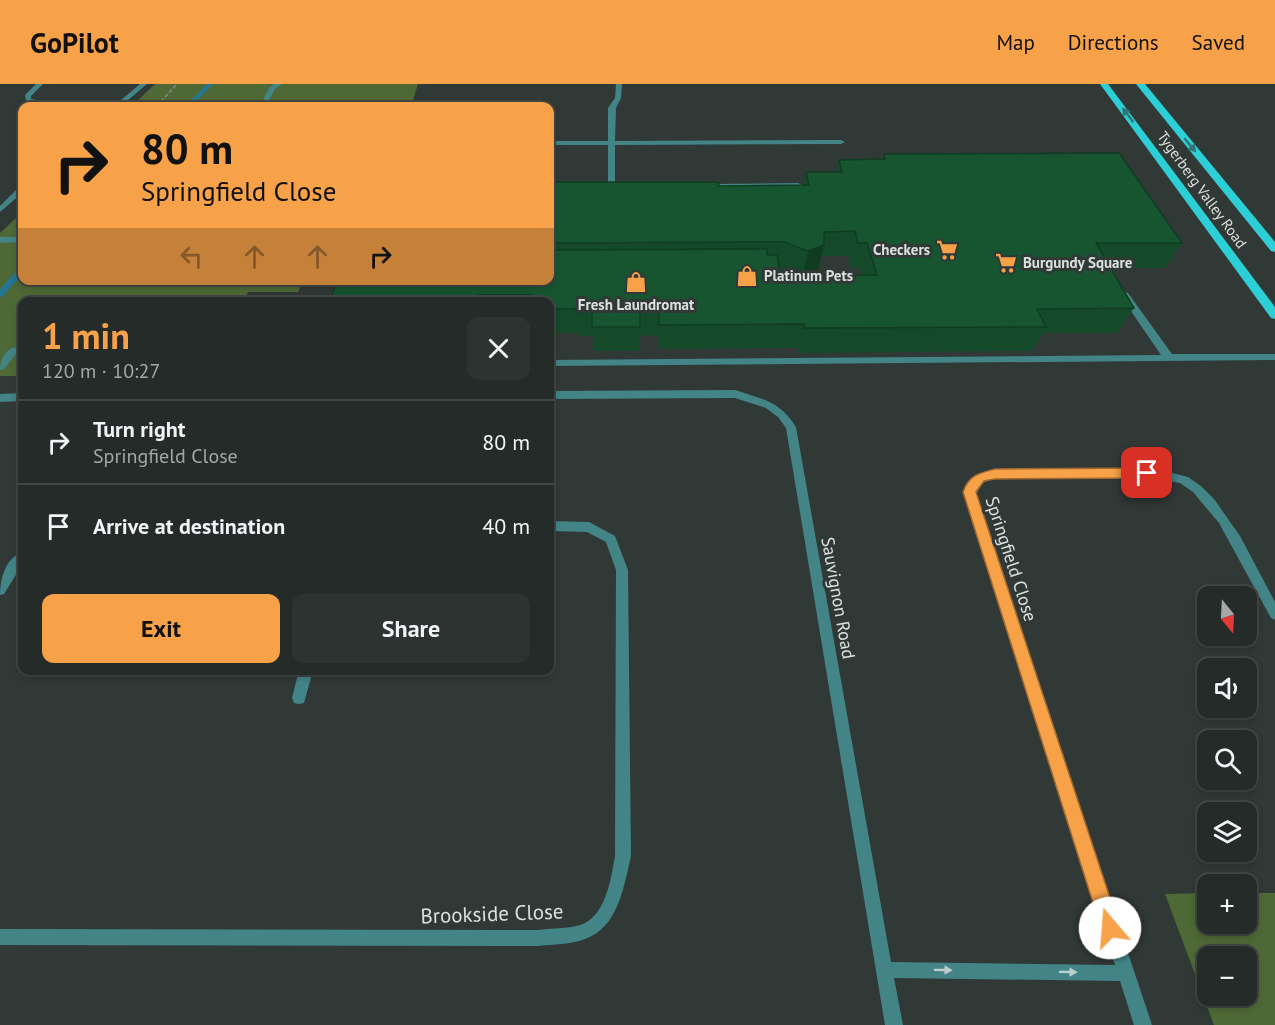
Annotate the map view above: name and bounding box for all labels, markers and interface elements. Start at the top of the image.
text: GoPilot [30,24,119,61]
text: Map [996,29,1035,56]
text: Directions [1068,29,1159,56]
text: Saved [1192,29,1245,56]
one-way arrow [1122,108,1134,124]
text: 80 m [141,121,233,176]
icon: right [42,126,120,204]
street label: Tygerberg Valley Road [1154,128,1251,252]
one-way arrow [1184,138,1196,153]
text: Springfield Close [141,174,336,208]
supermarket icon: Checkers [935,238,959,262]
icon: left [175,240,208,273]
icon: ahead [238,240,271,273]
icon: ahead [301,240,334,273]
icon: right [364,240,397,273]
place label: Checkers [873,240,930,259]
supermarket icon: Burgundy Square [994,251,1018,275]
place label: Burgundy Square [1023,253,1133,272]
shop icon: Platinum Pets [735,264,759,288]
place label: Platinum Pets [764,266,853,285]
shop icon: Fresh Laundromat [624,270,648,294]
place label: Fresh Laundromat [578,295,695,314]
text: 1 min [42,312,130,359]
button: close [467,317,530,380]
text: 120 m · 10:27 [42,358,160,384]
text: Turn right [93,415,185,443]
icon: right [42,426,75,459]
text: 80 m [482,428,530,456]
text: Springfield Close [93,443,238,469]
pin [1121,447,1172,498]
icon: arrive [1130,456,1163,489]
street label: Springfield Close [980,493,1043,624]
icon: arrive [42,510,75,543]
text: Arrive at destination [93,512,285,540]
text: 40 m [482,512,530,540]
street label: Sauvignon Road [816,535,861,661]
north arrow [1197,586,1257,646]
map controls [1197,586,1257,1006]
button: Exit [42,594,280,663]
button: Share [292,594,530,663]
button: sound [1197,658,1257,718]
button: search [1197,730,1257,790]
button: layers [1197,802,1257,862]
button: + [1197,874,1257,934]
position arrow [1078,896,1142,960]
street label: Brookside Close [420,898,564,929]
button: − [1197,946,1257,1006]
one-way arrow [934,965,953,975]
one-way arrow [1058,967,1077,976]

